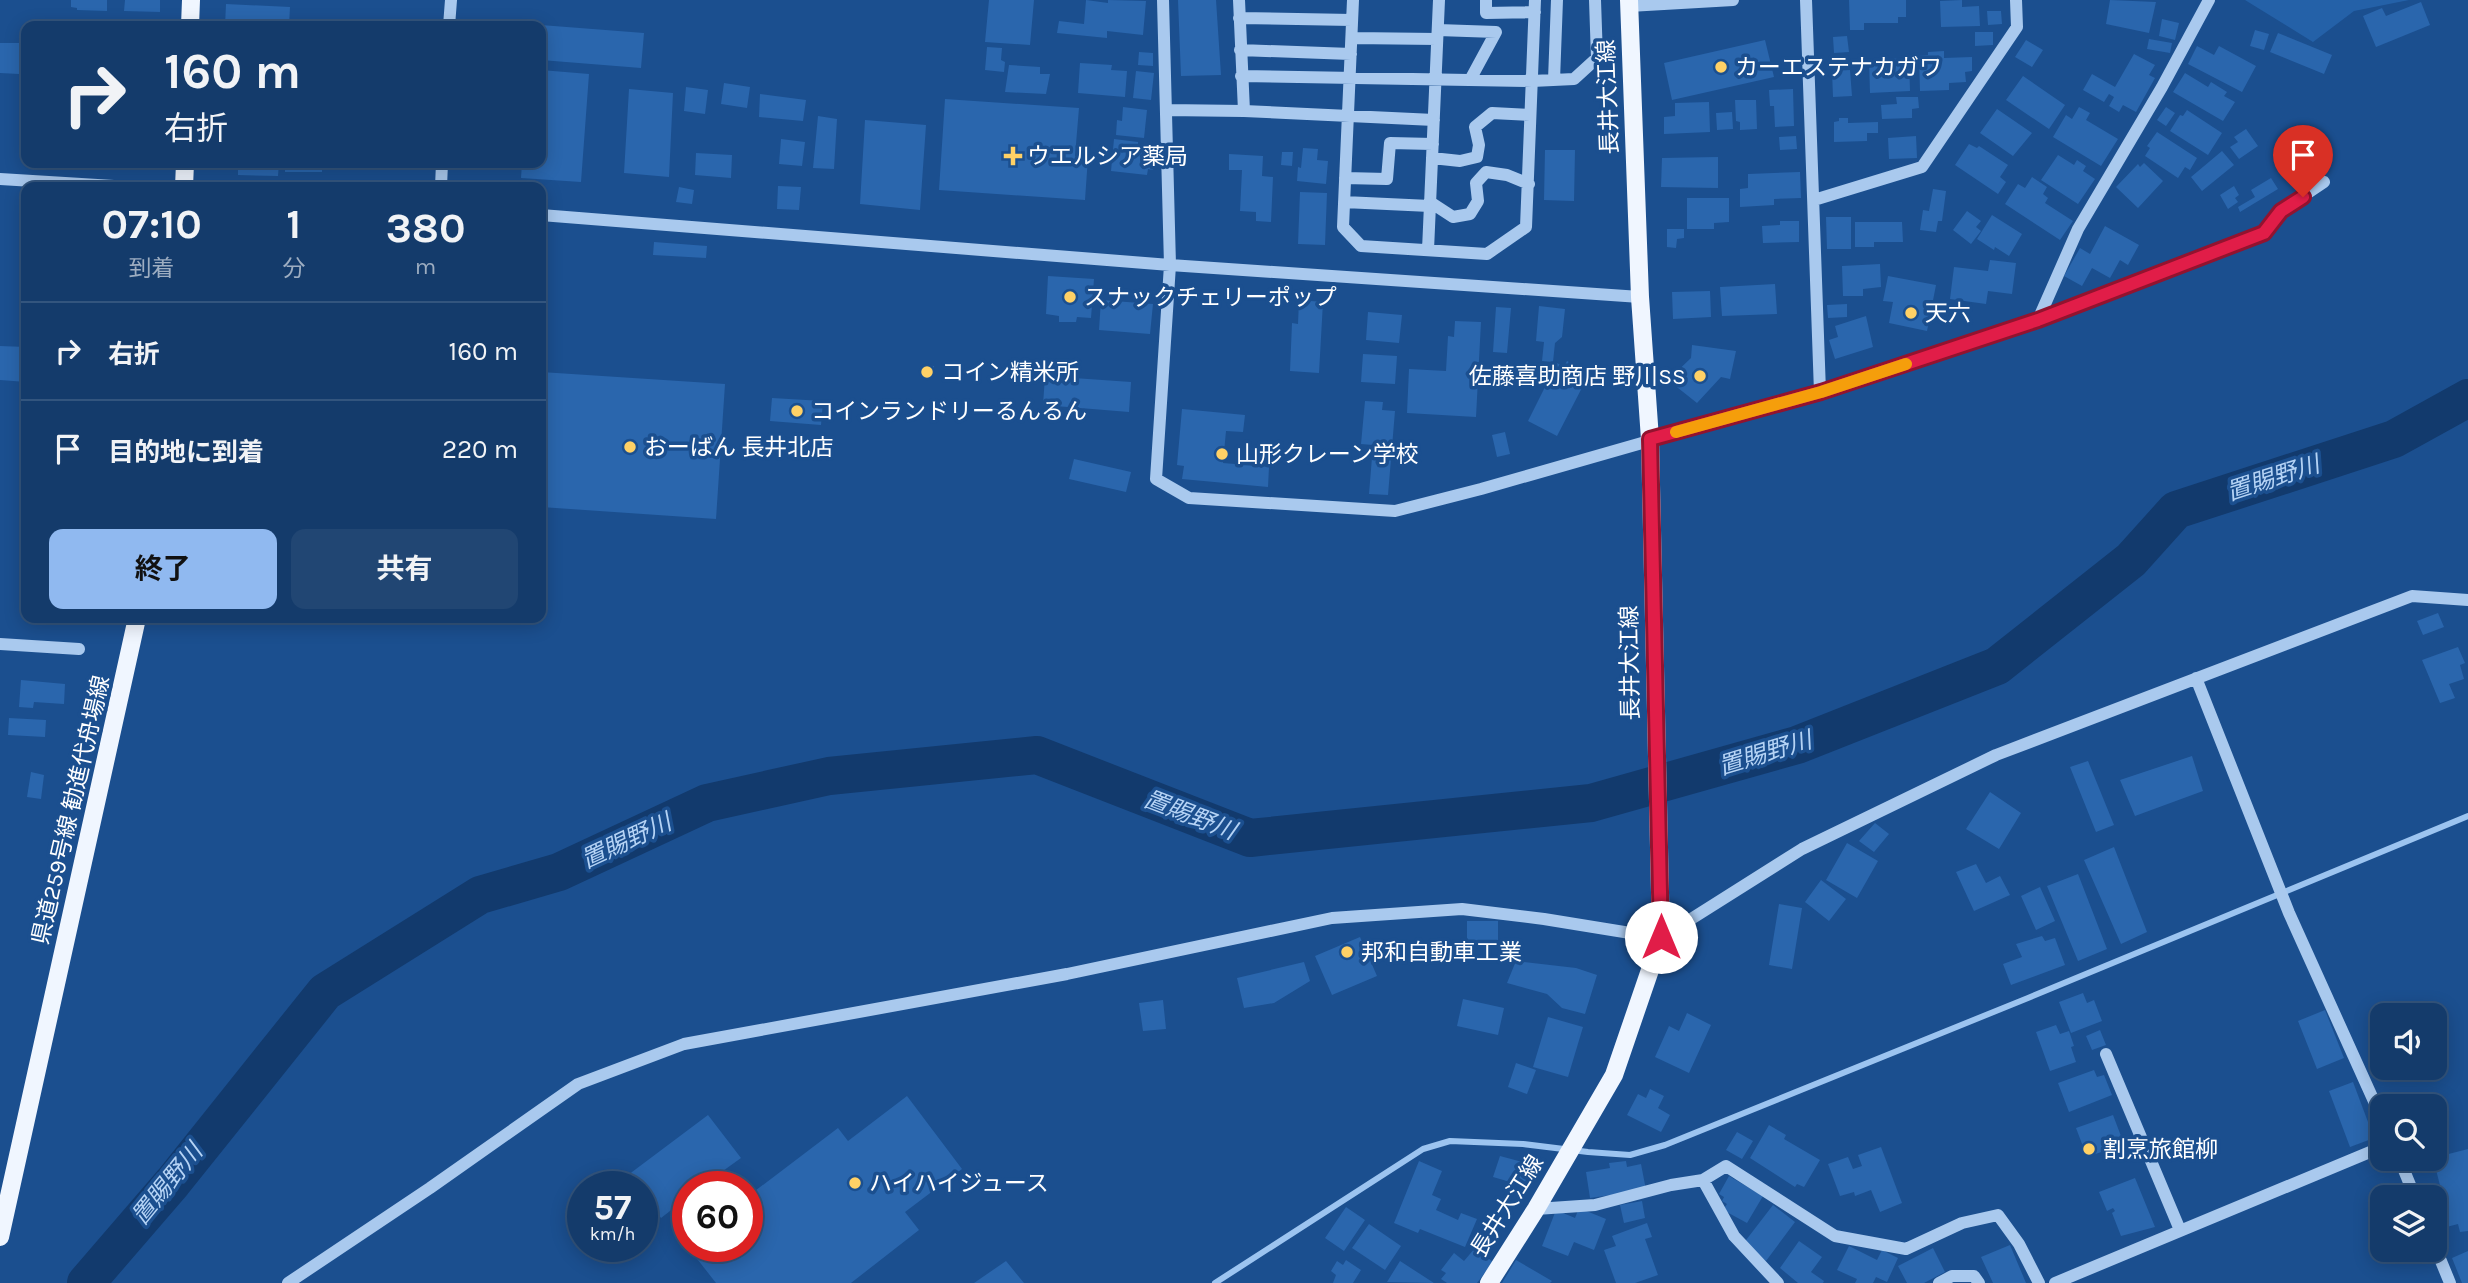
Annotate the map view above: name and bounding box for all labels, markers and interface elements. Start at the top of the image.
street label: 長井大江線 [1593,39,1623,155]
text: 160 m [164,43,301,100]
icon: right [49,49,140,140]
place label: カーエステナカガワ [1735,54,1942,81]
marker: カーエステナカガワ [1713,59,1729,75]
text: 右折 [164,110,228,147]
pin [2273,125,2333,197]
icon: arrive [2284,136,2322,174]
place label: ウエルシア薬局 [1027,143,1188,170]
marker: ウエルシア薬局 [1005,148,1021,164]
text: 07:10 [101,199,202,249]
text: 1 [286,199,301,249]
text: 380 [386,203,466,253]
text: m [415,253,436,280]
text: 到着 [129,255,175,282]
text: 分 [282,255,305,282]
place label: スナックチェリーポップ [1084,284,1337,311]
marker: スナックチェリーポップ [1062,289,1078,305]
place label: 天六 [1925,300,1971,327]
marker: 天六 [1903,305,1919,321]
icon: right [49,332,87,370]
text: 160 m [449,336,518,367]
text: 右折 [108,339,160,370]
place label: コイン精米所 [941,359,1079,386]
place label: 佐藤喜助商店 野川SS [1469,363,1686,390]
marker: コイン精米所 [919,364,935,380]
marker: 佐藤喜助商店 野川SS [1692,368,1708,384]
place label: コインランドリーるんるん [811,398,1087,425]
marker: コインランドリーるんるん [789,403,805,419]
icon: arrive [49,430,87,468]
text: 220 m [442,434,518,465]
place label: おーばん 長井北店 [644,434,833,461]
text: 目的地に到着 [108,437,264,468]
marker: おーばん 長井北店 [622,439,638,455]
place label: 山形クレーン学校 [1236,441,1419,468]
marker: 山形クレーン学校 [1214,446,1230,462]
water label: 置賜野川 [2223,449,2326,506]
button: 終了 [49,529,277,609]
button: 共有 [291,529,518,609]
street label: 長井大江線 [1615,605,1645,721]
street label: 県道259号線 勧進代舟場線 [27,673,115,947]
water label: 置賜野川 [1715,725,1818,780]
water label: 置賜野川 [1140,785,1243,846]
water label: 置賜野川 [577,807,678,874]
position arrow [1624,900,1698,974]
place label: 邦和自動車工業 [1361,939,1522,966]
marker: 邦和自動車工業 [1339,944,1355,960]
map controls [2370,1003,2447,1262]
button: sound [2370,1003,2447,1080]
button: search [2370,1094,2447,1171]
water label: 置賜野川 [126,1136,210,1230]
place label: 割烹旅館柳 [2103,1136,2218,1163]
marker: 割烹旅館柳 [2081,1141,2097,1157]
street label: 長井大江線 [1465,1150,1549,1262]
place label: ハイハイジュース [869,1170,1049,1197]
speed limit sign: 60 [672,1171,763,1262]
marker: ハイハイジュース [847,1175,863,1191]
button: layers [2370,1185,2447,1262]
text: 57 [594,1187,631,1228]
text: km/h [590,1223,635,1245]

